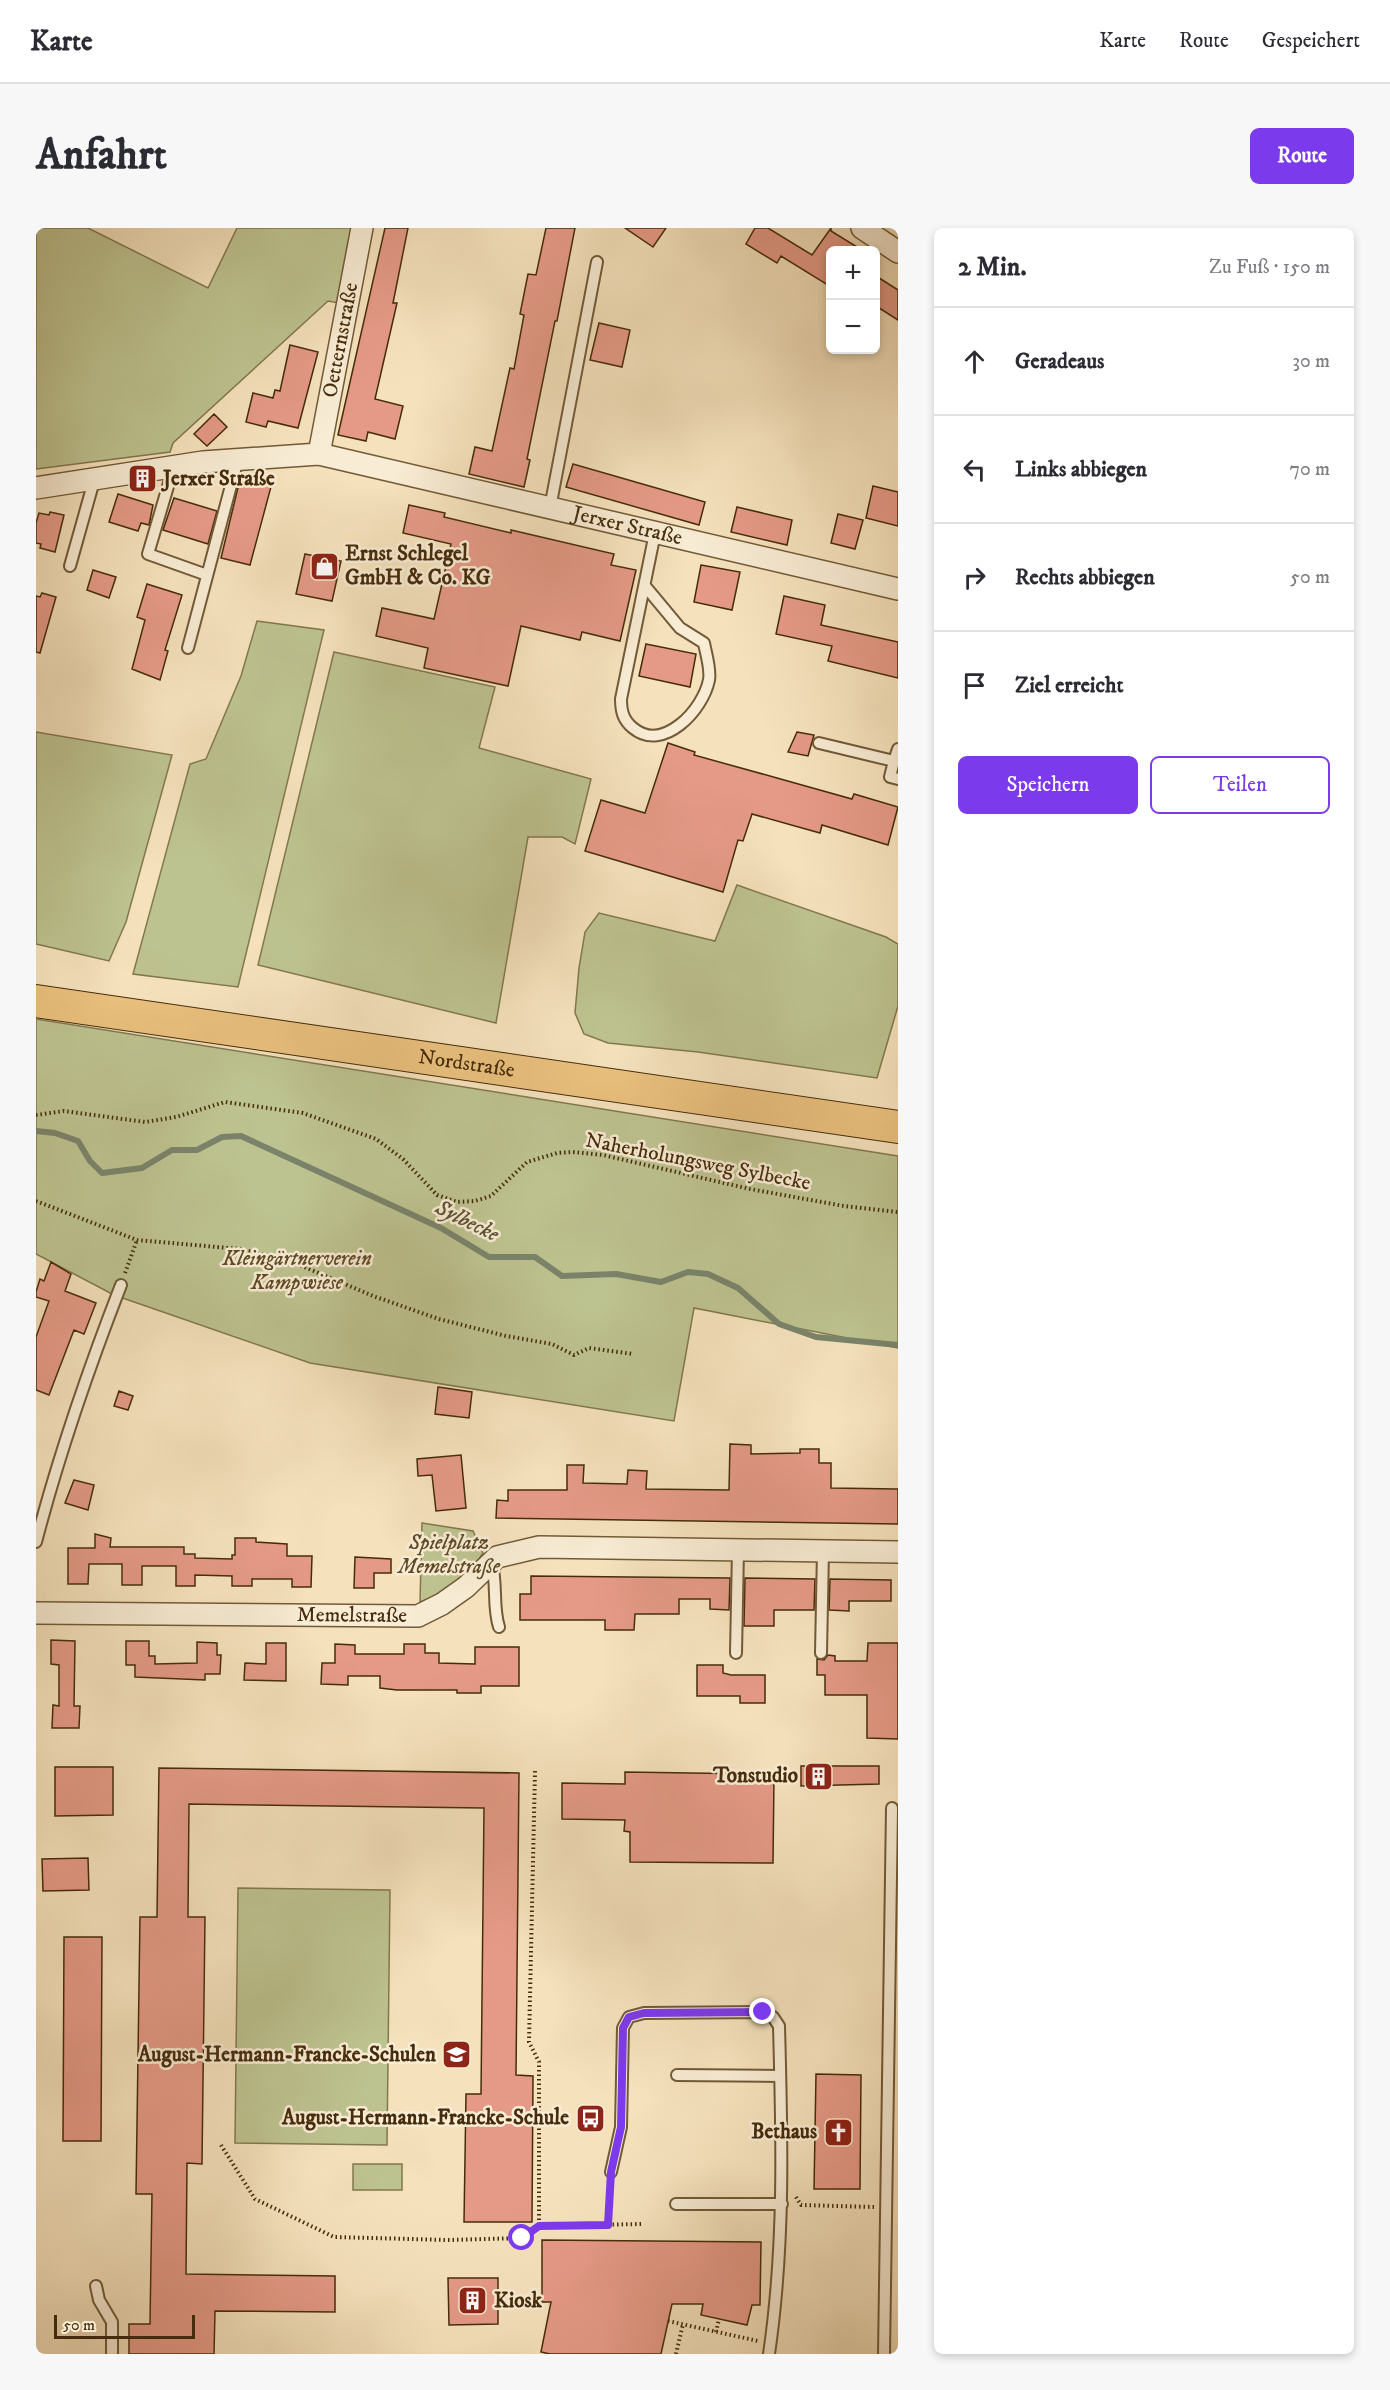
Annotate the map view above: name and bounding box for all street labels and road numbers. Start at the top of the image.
street label: Oetternstraße [317,280,364,400]
street label: Jerxer Straße [568,500,685,551]
street label: Nordstraße [417,1044,517,1084]
street label: Naherholungsweg Sylbecke [583,1127,813,1197]
street label: Memelstraße [297,1602,408,1629]

